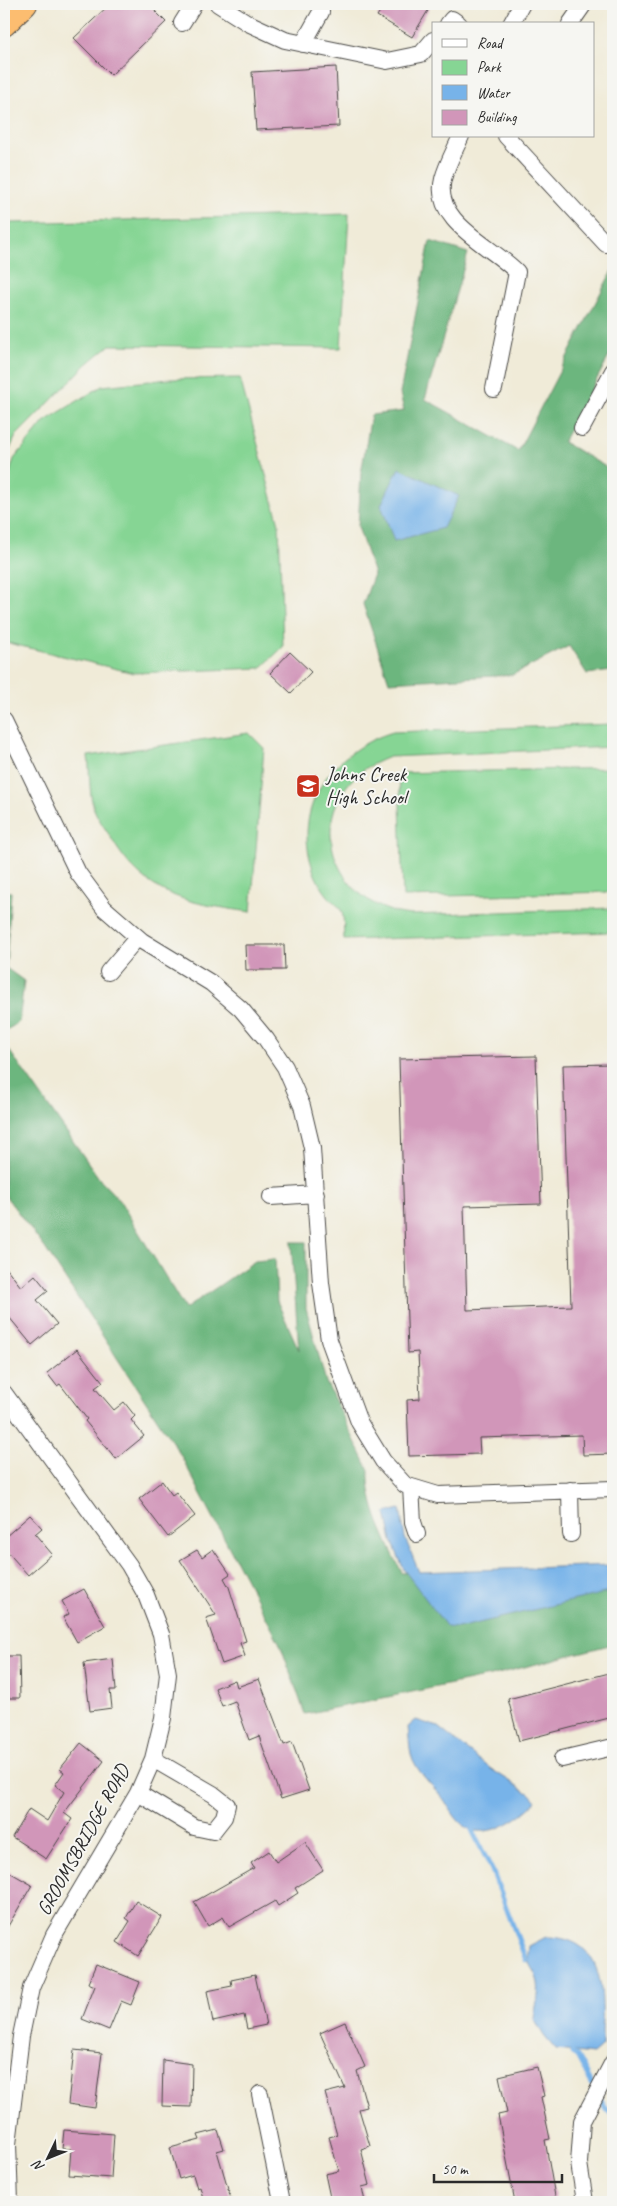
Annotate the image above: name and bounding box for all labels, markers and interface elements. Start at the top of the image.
legend [432,22,594,138]
text: Road [477,34,504,53]
text: Park [477,58,502,77]
text: Water [477,84,511,103]
text: Building [477,108,517,127]
place label: Johns Creek High School [325,762,410,810]
school or university icon: Johns Creek High School [295,773,321,799]
street label: GROOMSBRIDGE ROAD [31,1759,135,1920]
north arrow [22,2134,72,2184]
scale bar [434,2151,562,2183]
text: N [28,2156,48,2175]
text: 50 m [442,2160,469,2179]

